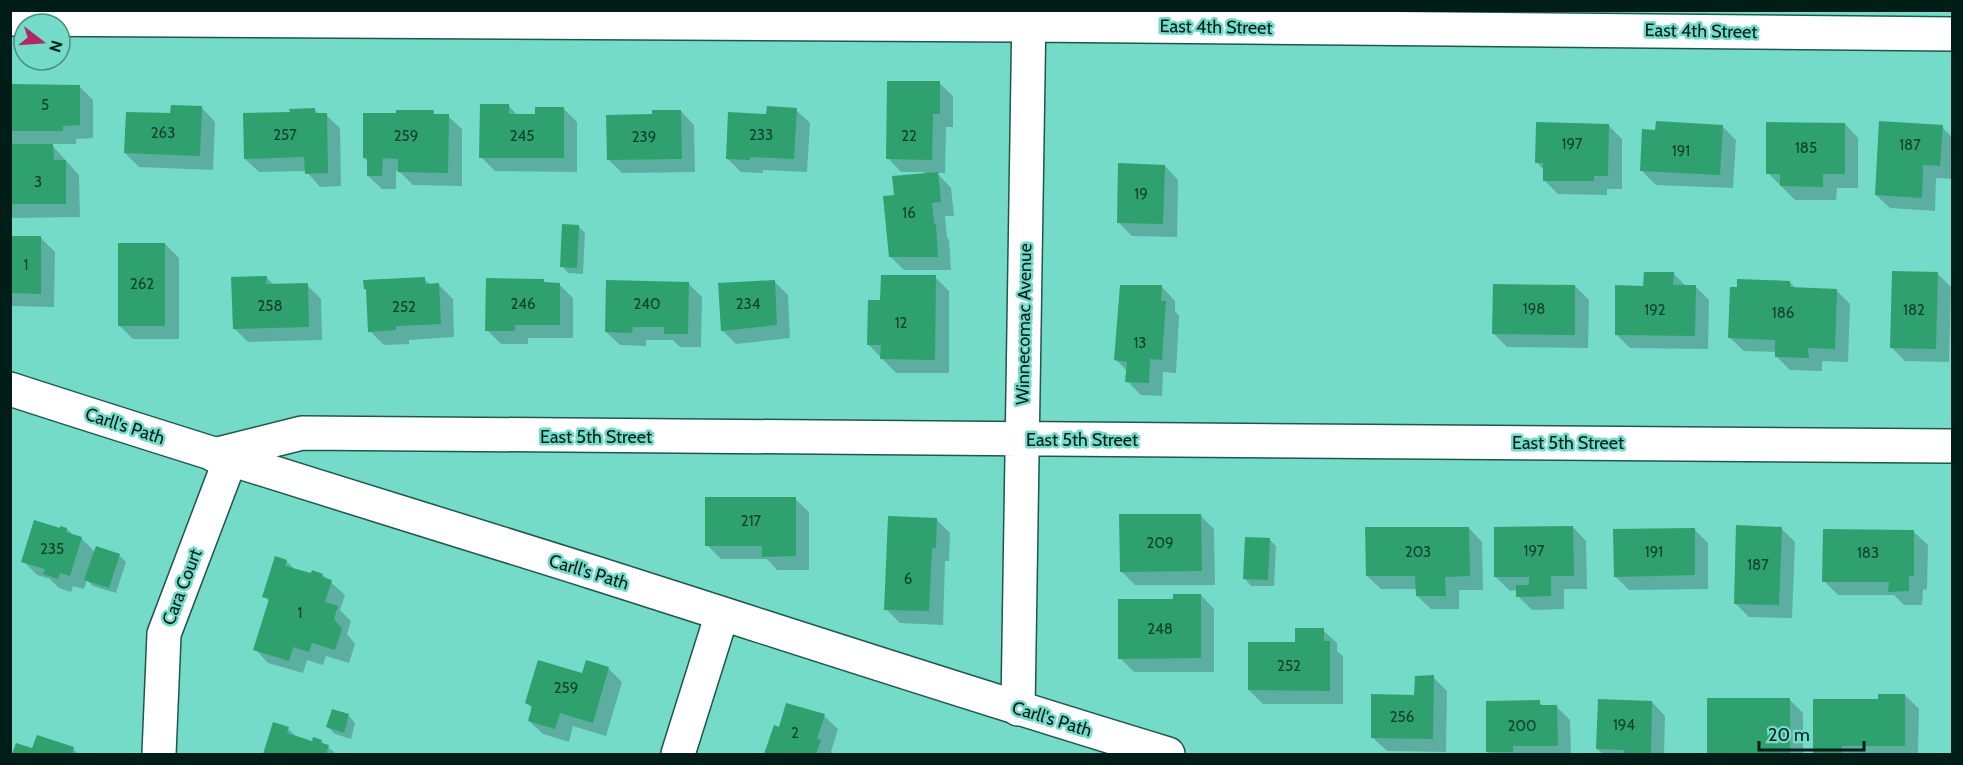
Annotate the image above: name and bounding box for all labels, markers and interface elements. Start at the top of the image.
north arrow [12,12,72,72]
street label: East 4th Street [1159,15,1273,39]
street label: East 4th Street [1644,19,1758,43]
text: N [45,38,67,54]
house number: 5 [41,96,49,114]
house number: 263 [151,124,175,142]
house number: 257 [273,126,297,144]
house number: 233 [749,126,773,144]
house number: 259 [394,127,418,145]
house number: 245 [510,127,534,145]
house number: 22 [901,127,917,145]
house number: 239 [632,128,656,146]
house number: 197 [1562,135,1583,153]
house number: 187 [1899,136,1921,154]
house number: 185 [1795,139,1817,157]
house number: 191 [1672,142,1690,160]
house number: 3 [34,173,42,191]
house number: 19 [1134,185,1148,203]
house number: 16 [902,204,916,222]
street label: Winnecomac Avenue [1012,243,1036,405]
house number: 1 [24,256,28,274]
house number: 262 [130,275,154,293]
house number: 246 [510,295,536,313]
house number: 240 [634,295,661,313]
house number: 234 [736,295,761,313]
house number: 258 [257,297,283,315]
house number: 252 [392,298,416,316]
house number: 198 [1523,300,1545,318]
house number: 192 [1644,301,1666,319]
house number: 182 [1903,301,1925,319]
house number: 186 [1772,304,1794,322]
house number: 12 [895,314,908,332]
house number: 13 [1133,334,1147,352]
street label: Carll's Path [82,403,168,449]
street label: East 5th Street [540,426,652,448]
street label: East 5th Street [1026,429,1138,451]
street label: East 5th Street [1512,432,1624,454]
house number: 217 [741,512,762,530]
house number: 209 [1147,534,1173,552]
house number: 235 [40,540,64,558]
house number: 197 [1524,542,1545,560]
house number: 203 [1405,543,1431,561]
house number: 191 [1645,543,1663,561]
house number: 183 [1857,544,1879,562]
street label: Cara Court [157,546,207,628]
street label: Carll's Path [546,549,632,595]
house number: 187 [1747,556,1769,574]
house number: 6 [904,570,912,588]
house number: 1 [298,604,302,622]
house number: 248 [1147,620,1173,638]
house number: 252 [1277,657,1301,675]
house number: 259 [554,679,578,697]
street label: Carll's Path [1009,696,1095,742]
house number: 256 [1390,708,1414,726]
scale bar [1759,714,1864,752]
house number: 194 [1613,716,1635,734]
house number: 200 [1508,717,1536,735]
house number: 2 [791,724,799,742]
text: 20 m [1768,724,1810,746]

